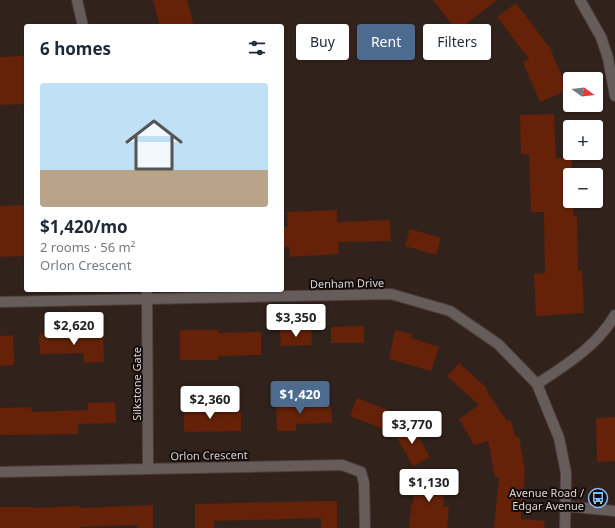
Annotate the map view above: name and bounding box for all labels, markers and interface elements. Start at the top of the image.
chip: Buy [296,24,349,60]
chip: Rent [357,24,415,60]
chip: Filters [423,24,491,60]
text: 6 homes [40,37,111,60]
icon: filters [246,37,268,59]
north arrow [563,72,603,112]
map controls [563,72,603,208]
icon: home [118,109,190,181]
button: + [563,120,603,160]
button: − [563,168,603,208]
text: $1,420/mo [40,215,128,238]
text: 2 rooms · 56 m² [40,238,135,256]
text: Orlon Crescent [40,256,131,274]
street label: Denham Drive [310,275,384,291]
pin: $3,350 [263,304,329,338]
text: $3,350 [276,308,316,326]
pin: $2,620 [41,312,107,346]
text: $2,620 [54,316,94,334]
street label: Silkstone Gate [129,347,144,421]
pin: $1,420 [267,381,333,415]
text: $1,420 [280,385,320,403]
pin: $2,360 [177,386,243,420]
text: $2,360 [190,390,230,408]
pin: $3,770 [379,411,445,445]
text: $3,770 [392,415,432,433]
street label: Orlon Crescent [170,447,248,463]
pin: $1,130 [396,469,462,503]
text: $1,130 [409,473,449,491]
place label: Avenue Road / Edgar Avenue [509,485,584,513]
bus stop icon: Avenue Road / Edgar Avenue [587,487,609,509]

